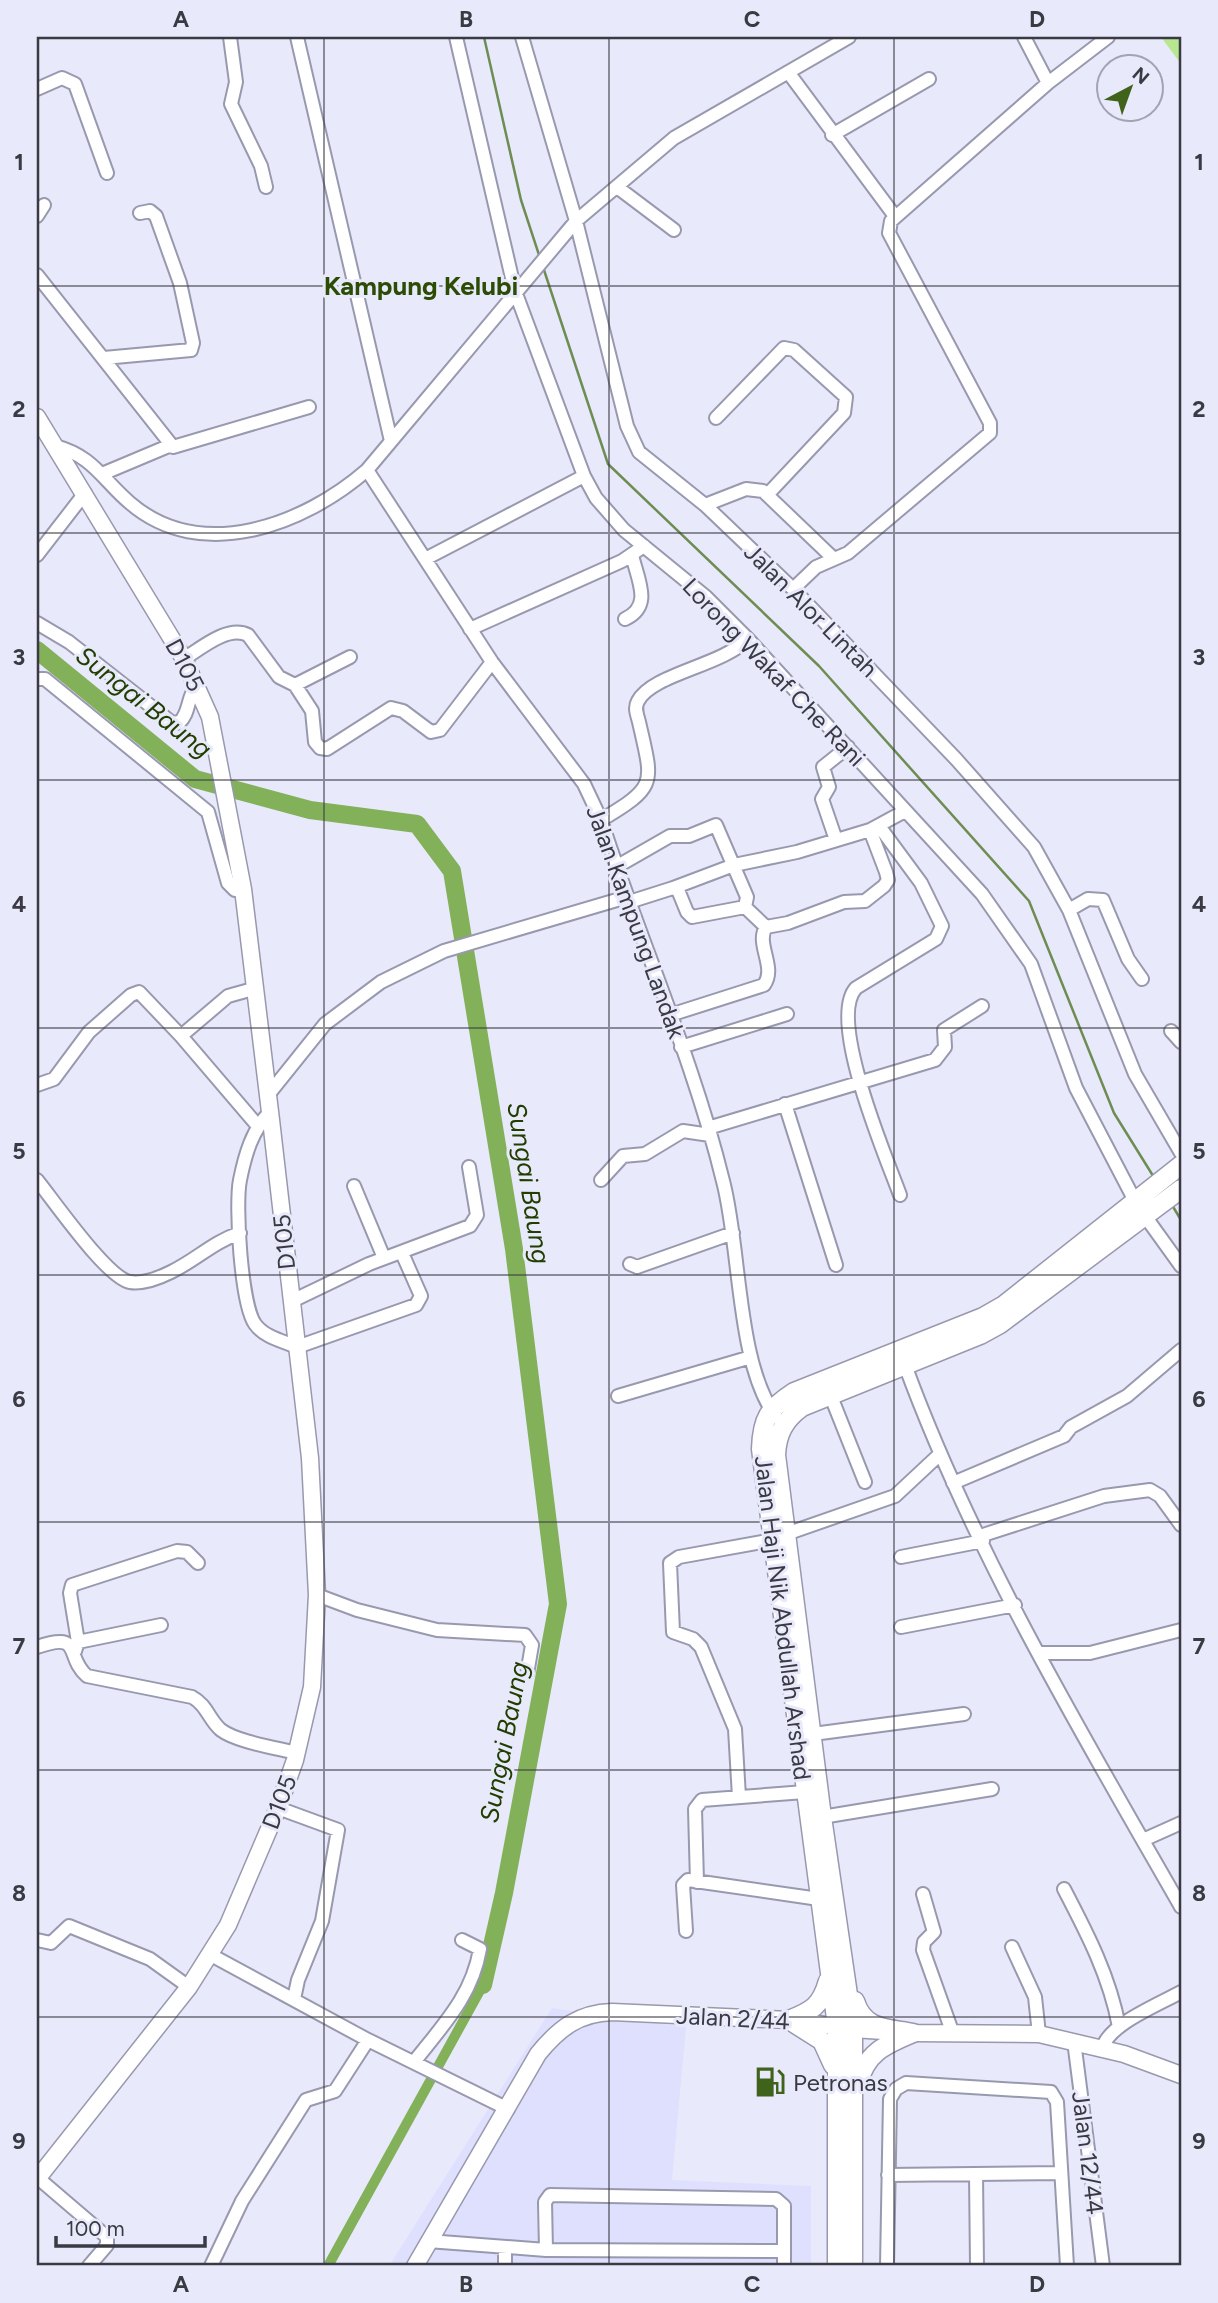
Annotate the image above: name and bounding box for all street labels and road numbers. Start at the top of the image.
street label: Jalan Alor Lintah [738,537,884,683]
street label: Lorong Wakaf Che Rani [677,572,871,772]
street label: D105 [159,634,211,696]
street label: Jalan Kampung Landak [580,802,692,1043]
street label: D105 [267,1213,301,1271]
street label: Jalan Haji Nik Abdullah Arshad [749,1454,817,1782]
street label: D105 [255,1771,303,1833]
street label: Jalan 2/44 [675,2001,791,2035]
street label: Jalan 12/44 [1066,2090,1110,2216]

